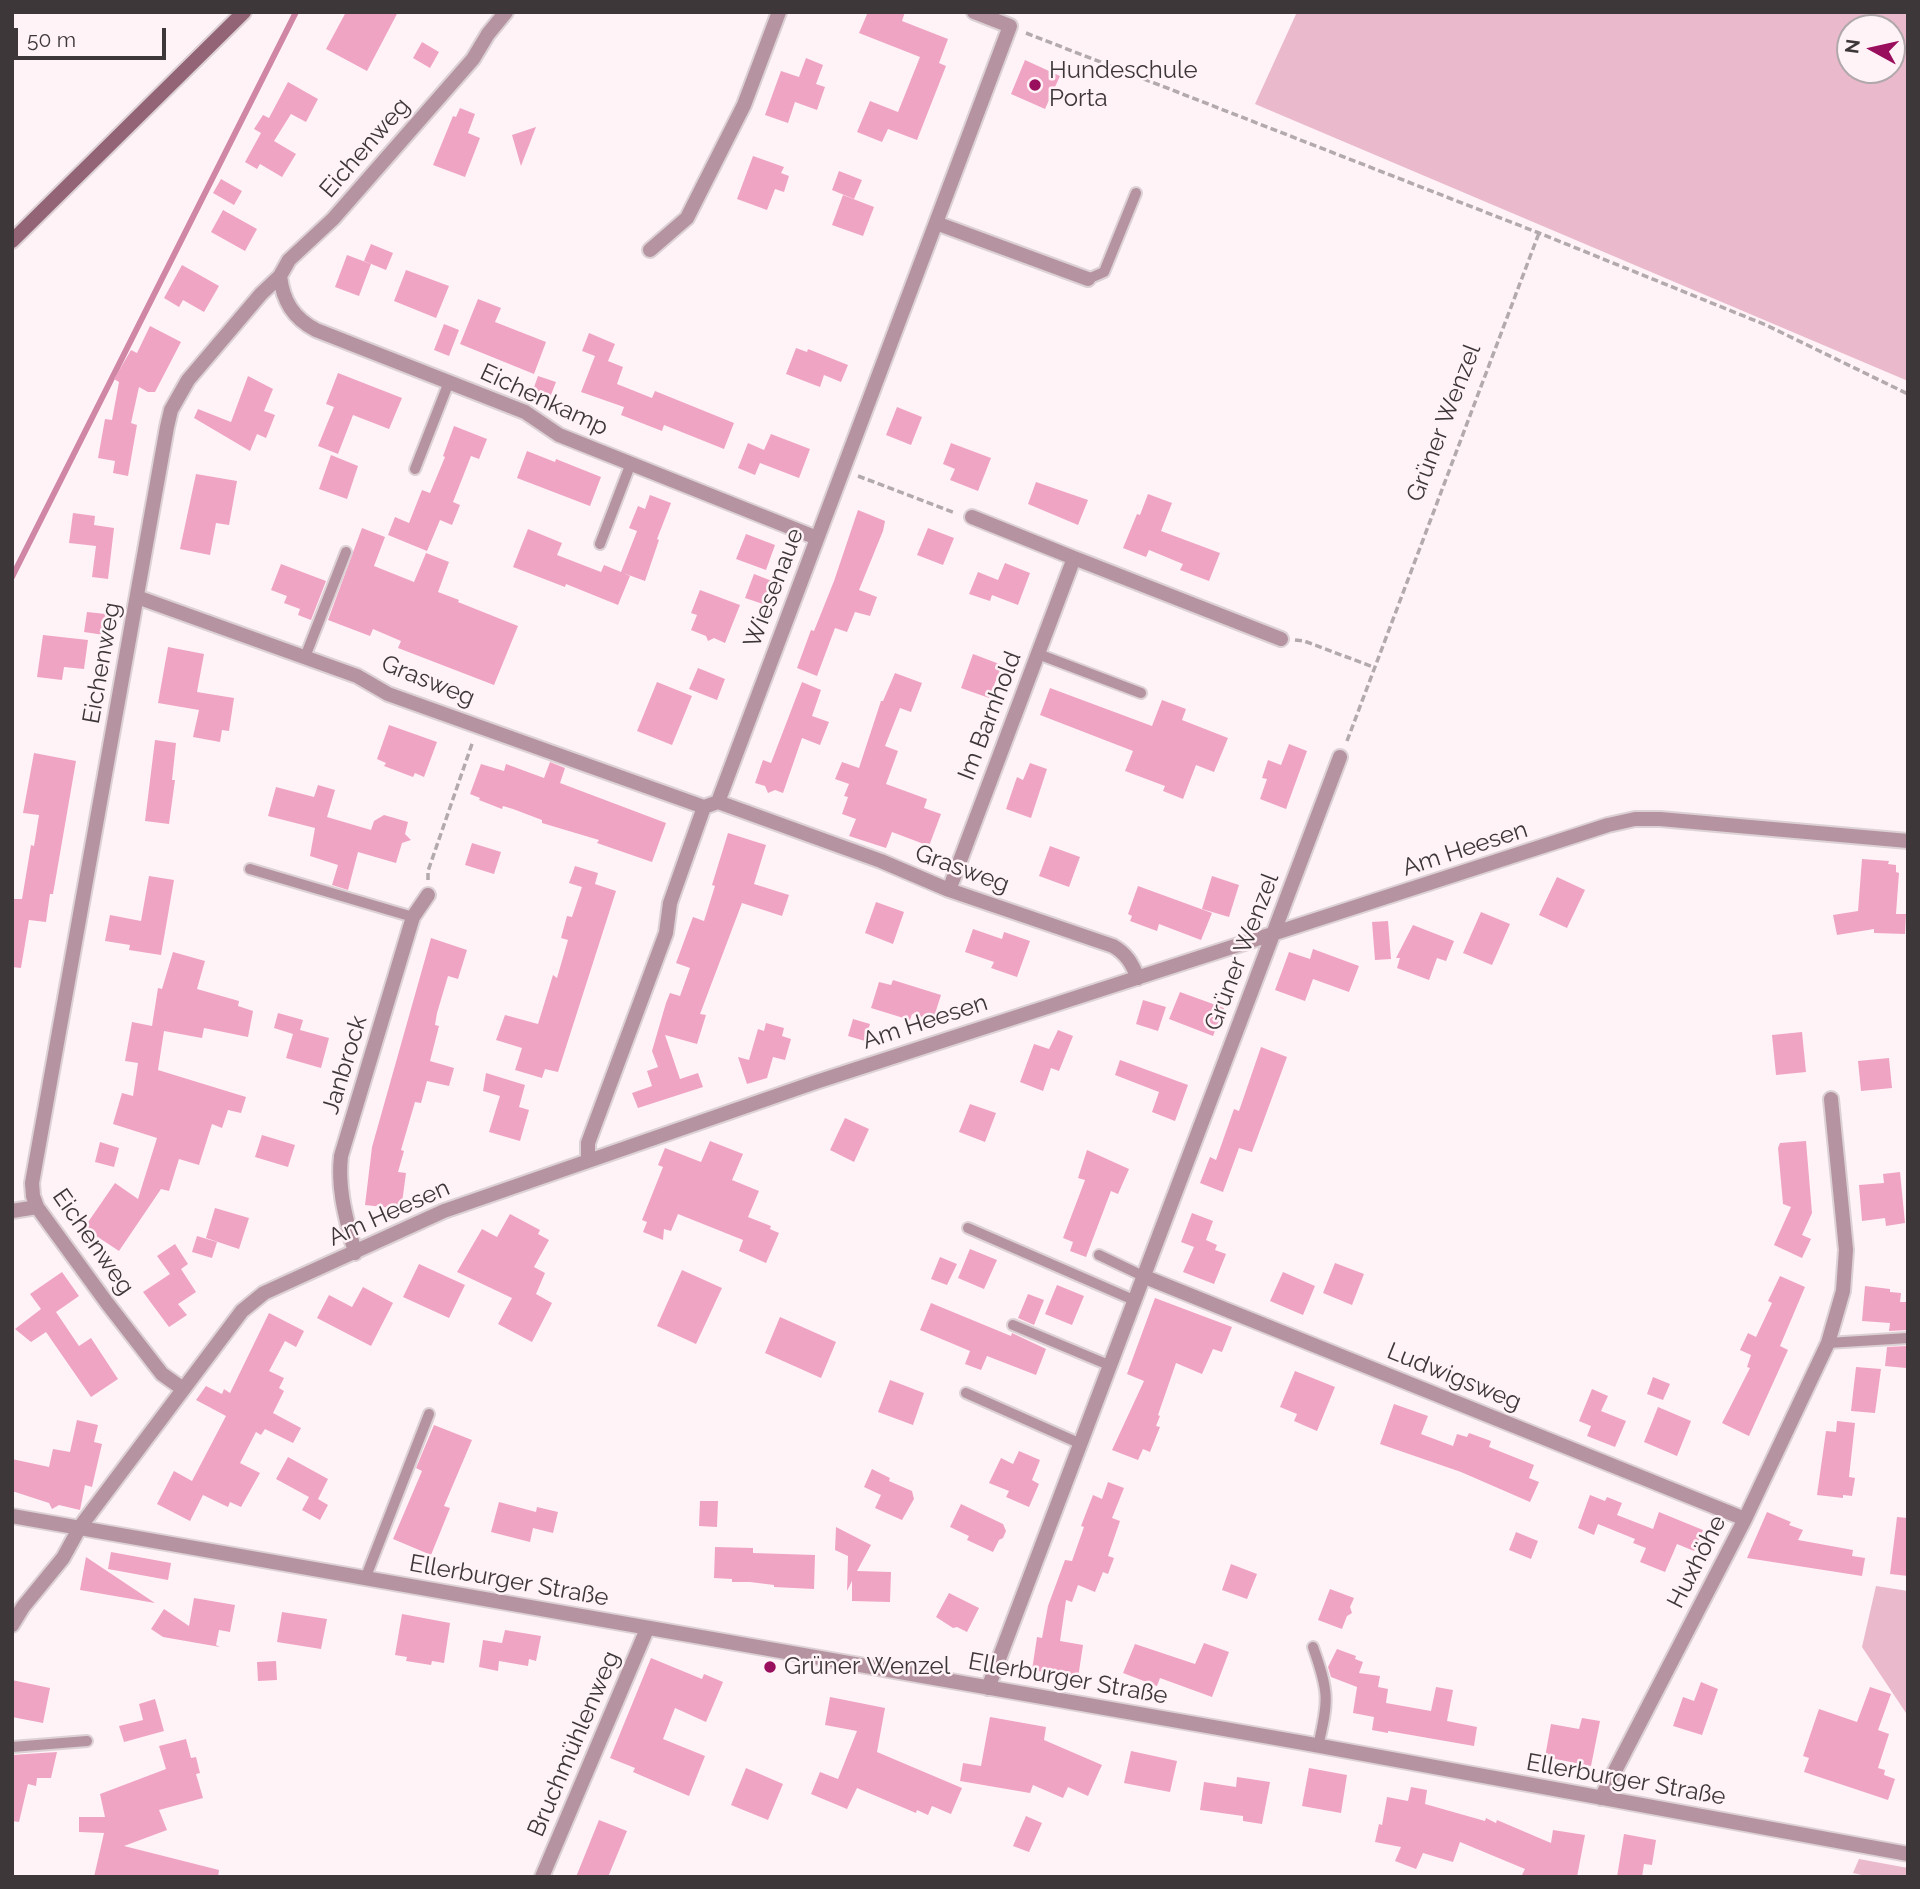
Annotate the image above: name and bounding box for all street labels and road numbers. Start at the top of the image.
street label: Eichenweg [314,92,416,204]
street label: Grüner Wenzel [1401,340,1487,506]
street label: Eichenkamp [476,358,612,442]
street label: Wiesenaue [738,524,810,652]
street label: Eichenweg [77,600,127,726]
street label: Im Barnhold [952,648,1028,784]
street label: Grasweg [377,649,479,713]
street label: Am Heesen [1399,815,1531,883]
street label: Grasweg [911,839,1013,899]
street label: Grüner Wenzel [1199,869,1285,1035]
street label: Am Heesen [859,988,991,1056]
street label: Janbrock [316,1012,374,1118]
street label: Am Heesen [324,1173,454,1253]
street label: Eichenweg [46,1183,140,1301]
street label: Ludwigsweg [1383,1337,1525,1417]
street label: Huxhöhe [1661,1511,1733,1613]
street label: Ellerburger Straße [407,1549,611,1613]
street label: Bruchmühlenweg [522,1647,626,1841]
street label: Ellerburger Straße [966,1647,1170,1711]
street label: Ellerburger Straße [1524,1748,1728,1812]

